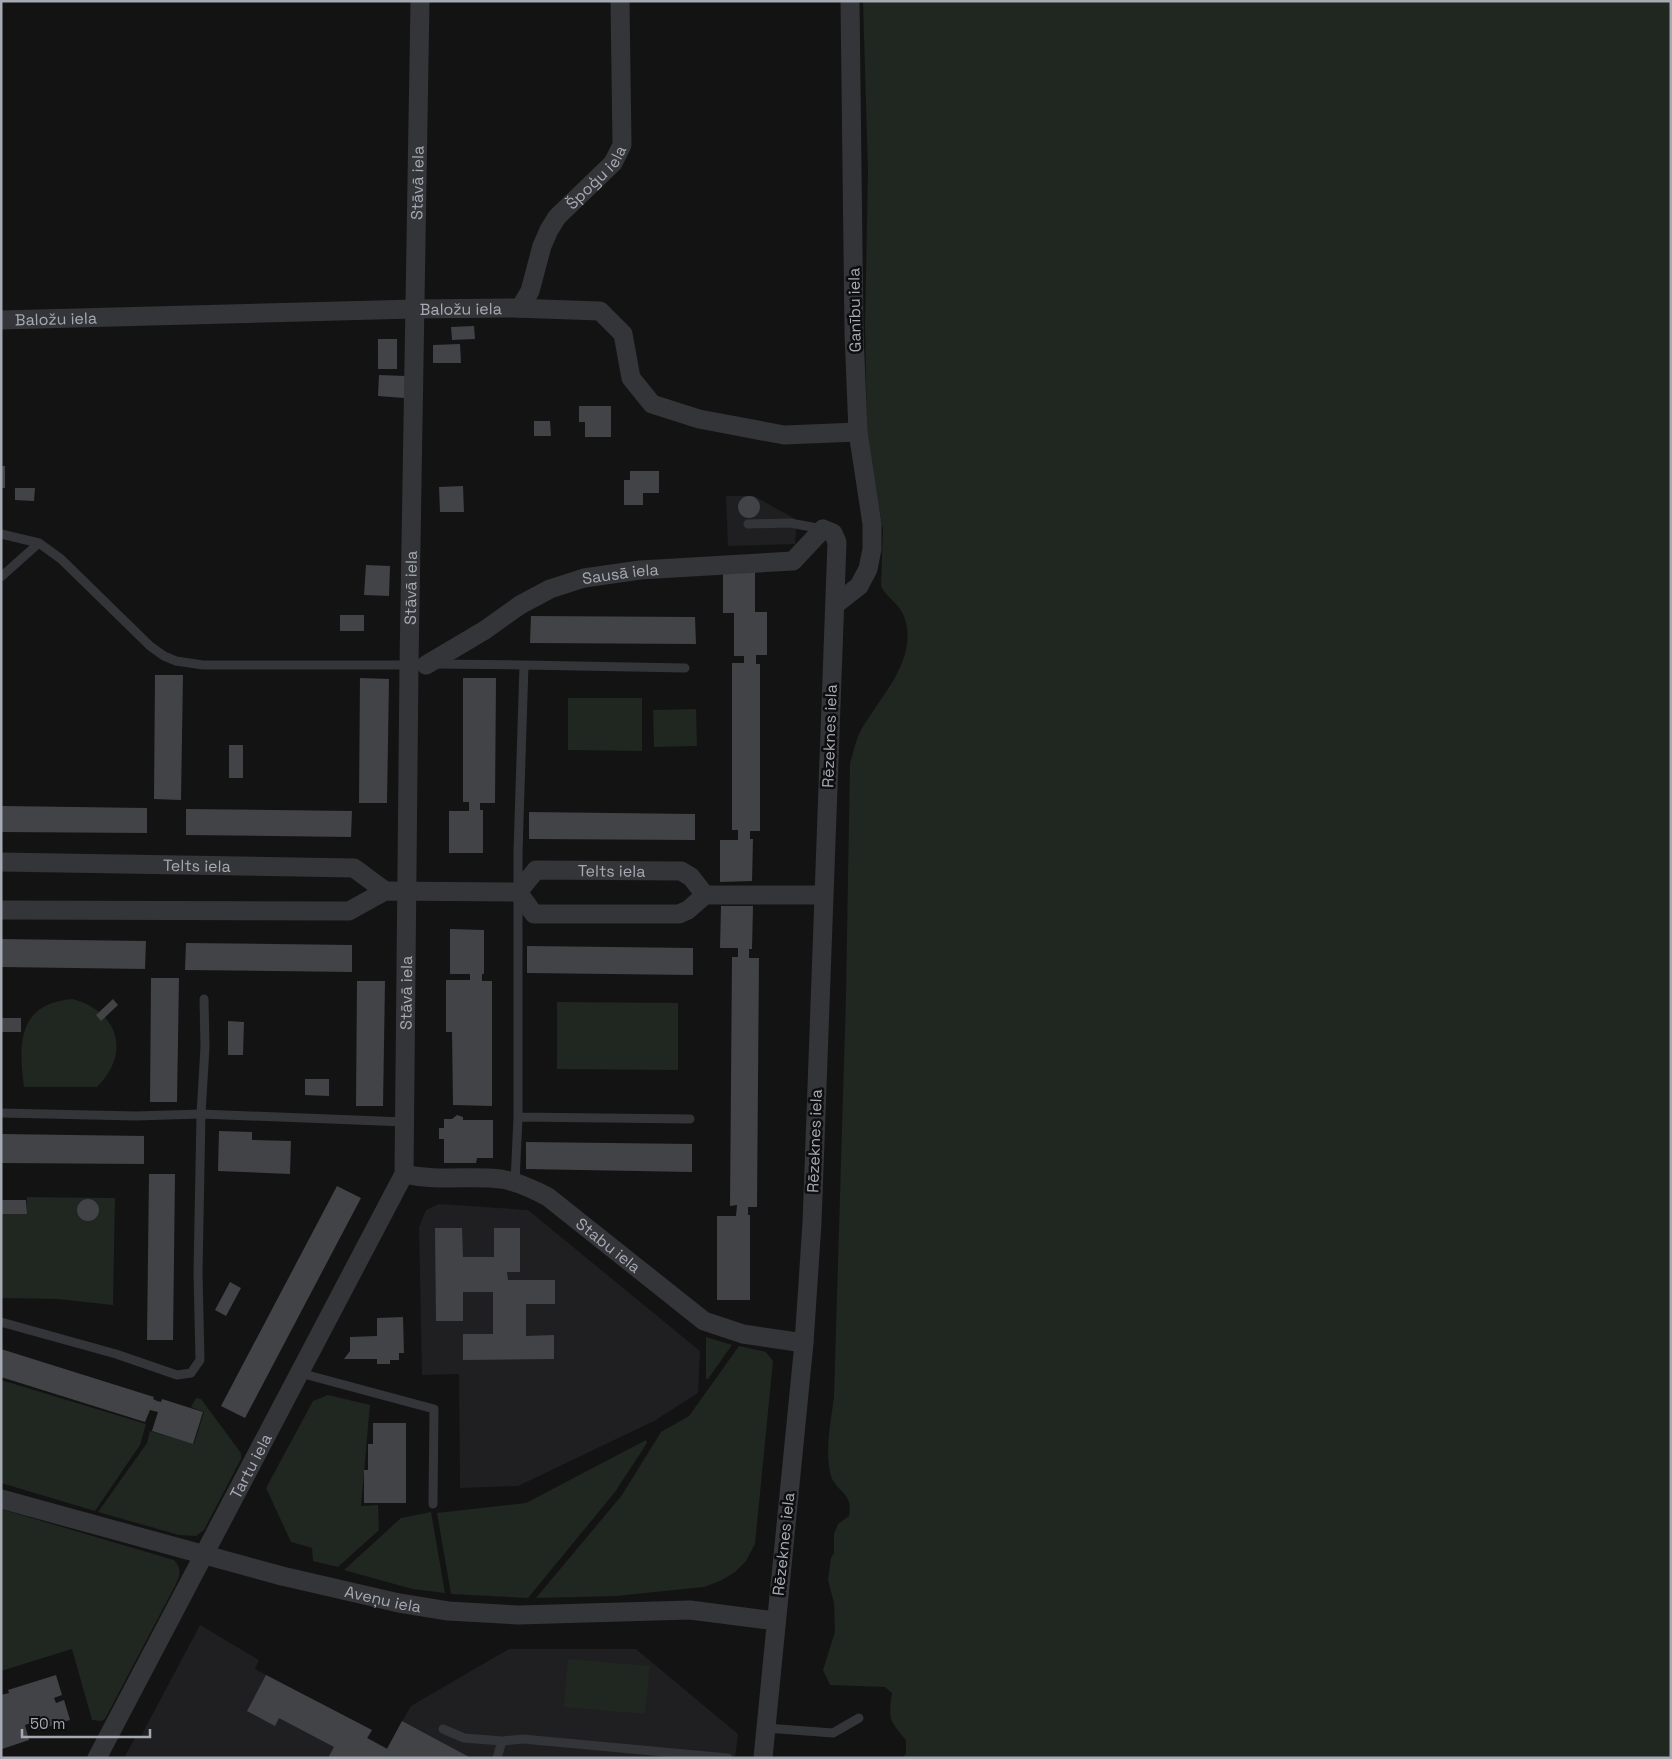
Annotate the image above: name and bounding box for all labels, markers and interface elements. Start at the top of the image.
street label: Špoģu iela [561,142,631,214]
street label: Stāvā iela [406,146,429,220]
street label: Ganību iela [843,268,866,352]
street label: Baložu iela [420,298,502,320]
street label: Baložu iela [15,307,97,331]
street label: Stāvā iela [400,551,422,625]
street label: Sausā iela [581,559,659,589]
street label: Rēzeknes iela [817,684,842,788]
street label: Telts iela [163,855,231,877]
street label: Telts iela [578,860,645,882]
street label: Stāvā iela [395,956,417,1030]
street label: Rēzeknes iela [802,1089,827,1193]
street label: Stabu iela [571,1213,645,1278]
street label: Tartu iela [225,1430,277,1502]
street label: Rēzeknes iela [768,1491,799,1597]
street label: Aveņu iela [343,1581,423,1617]
scale bar [22,1706,150,1738]
text: 50 m [30,1714,65,1733]

